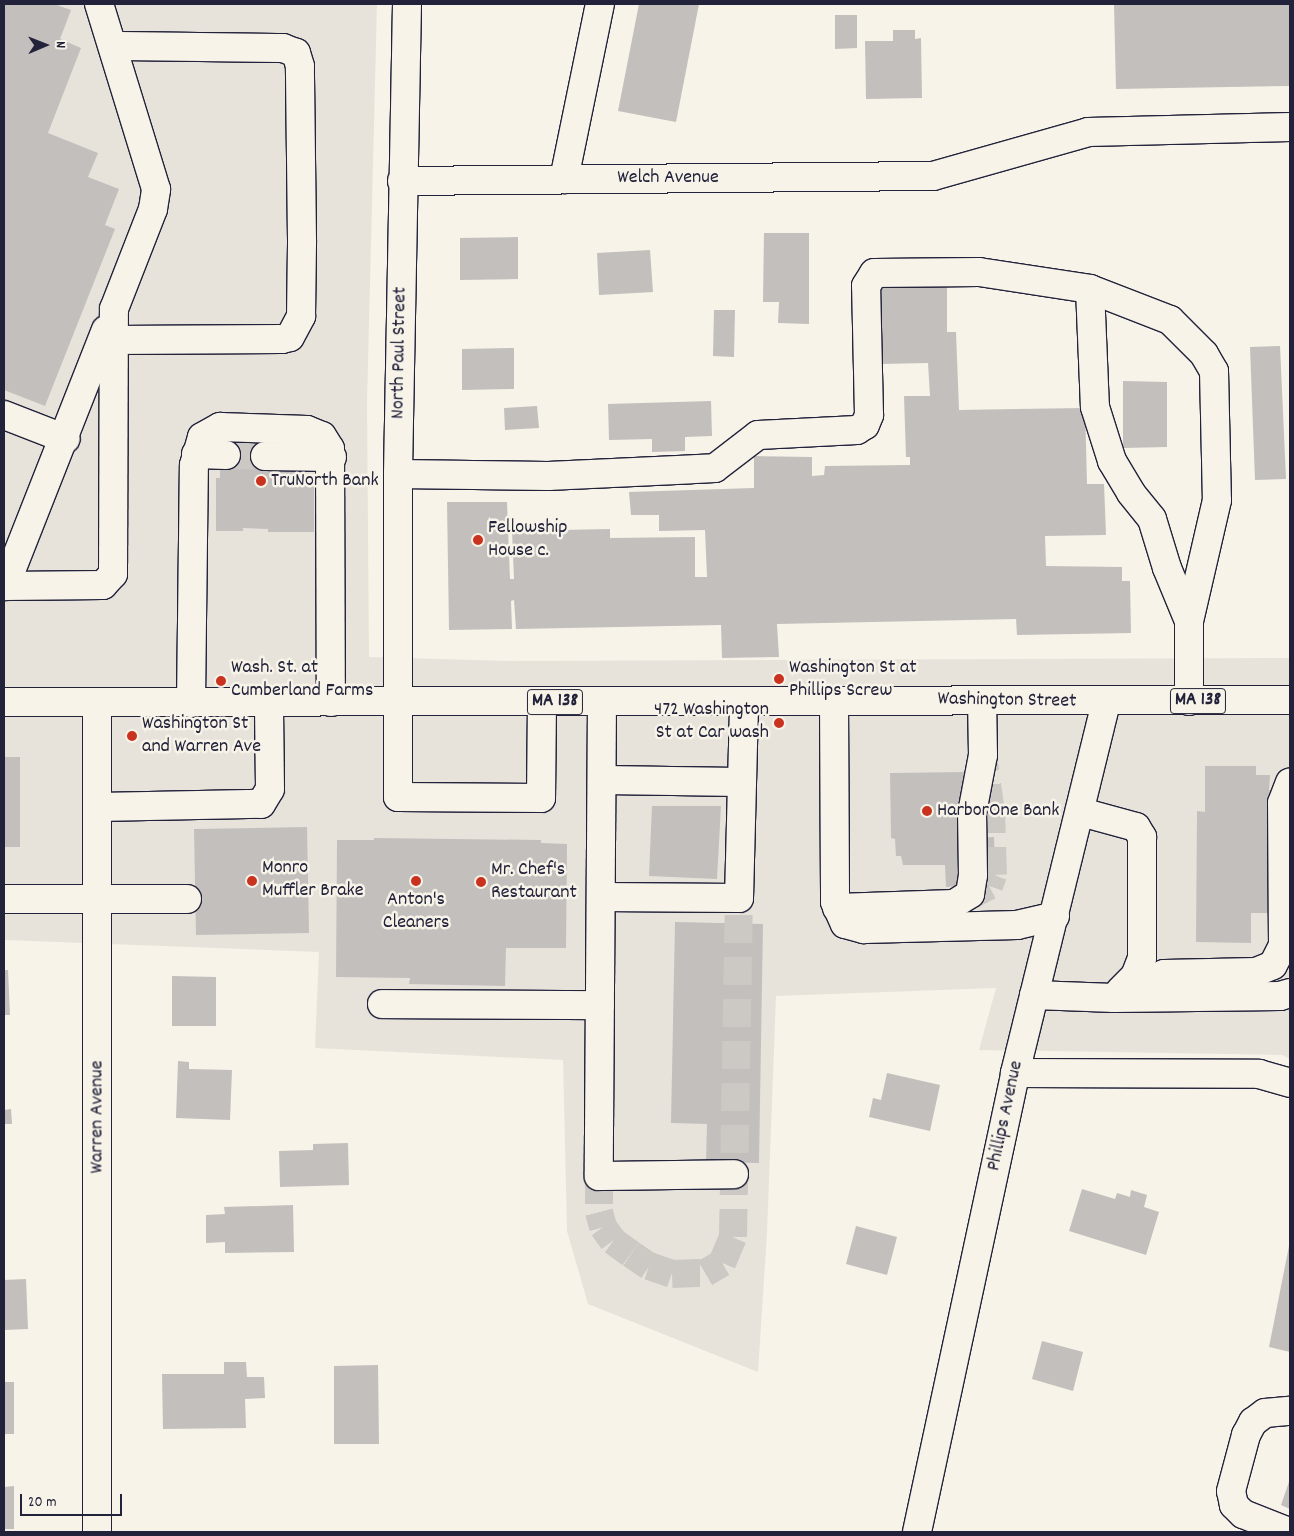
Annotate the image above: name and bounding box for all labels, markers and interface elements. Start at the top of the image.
north arrow [20,20,70,70]
text: N [50,41,70,48]
street label: Welch Avenue [617,166,719,190]
street label: North Paul Street [387,287,413,419]
place label: TruNorth Bank [271,469,379,493]
marker: TruNorth Bank [255,475,267,487]
place label: Fellowship House c. [488,516,567,563]
marker: Fellowship House c. [472,534,484,546]
place label: Washington St at Phillips Screw [789,656,917,703]
place label: Wash. St. at Cumberland Farms [231,657,373,704]
marker: Washington St at Phillips Screw [773,673,785,685]
marker: Wash. St. at Cumberland Farms [215,675,227,687]
road number: MA 138 [1169,684,1227,718]
road number: MA 138 [526,686,584,719]
street label: Washington Street [937,688,1077,714]
place label: 472 Washington St at Car wash [654,699,769,746]
place label: Washington St and Warren Ave [142,712,261,759]
marker: 472 Washington St at Car wash [773,717,785,729]
marker: Washington St and Warren Ave [126,730,138,742]
place label: HarborOne Bank [937,799,1059,823]
marker: HarborOne Bank [921,805,933,817]
place label: Monro Muffler Brake [262,857,364,904]
place label: Mr. Chef's Restaurant [491,858,577,905]
marker: Monro Muffler Brake [246,875,258,887]
marker: Anton's Cleaners [410,875,422,887]
marker: Mr. Chef's Restaurant [475,876,487,888]
place label: Anton's Cleaners [383,889,449,936]
street label: Phillips Avenue [983,1059,1029,1173]
street label: Warren Avenue [86,1060,110,1174]
scale bar [22,1484,125,1516]
text: 20 m [28,1492,56,1514]

